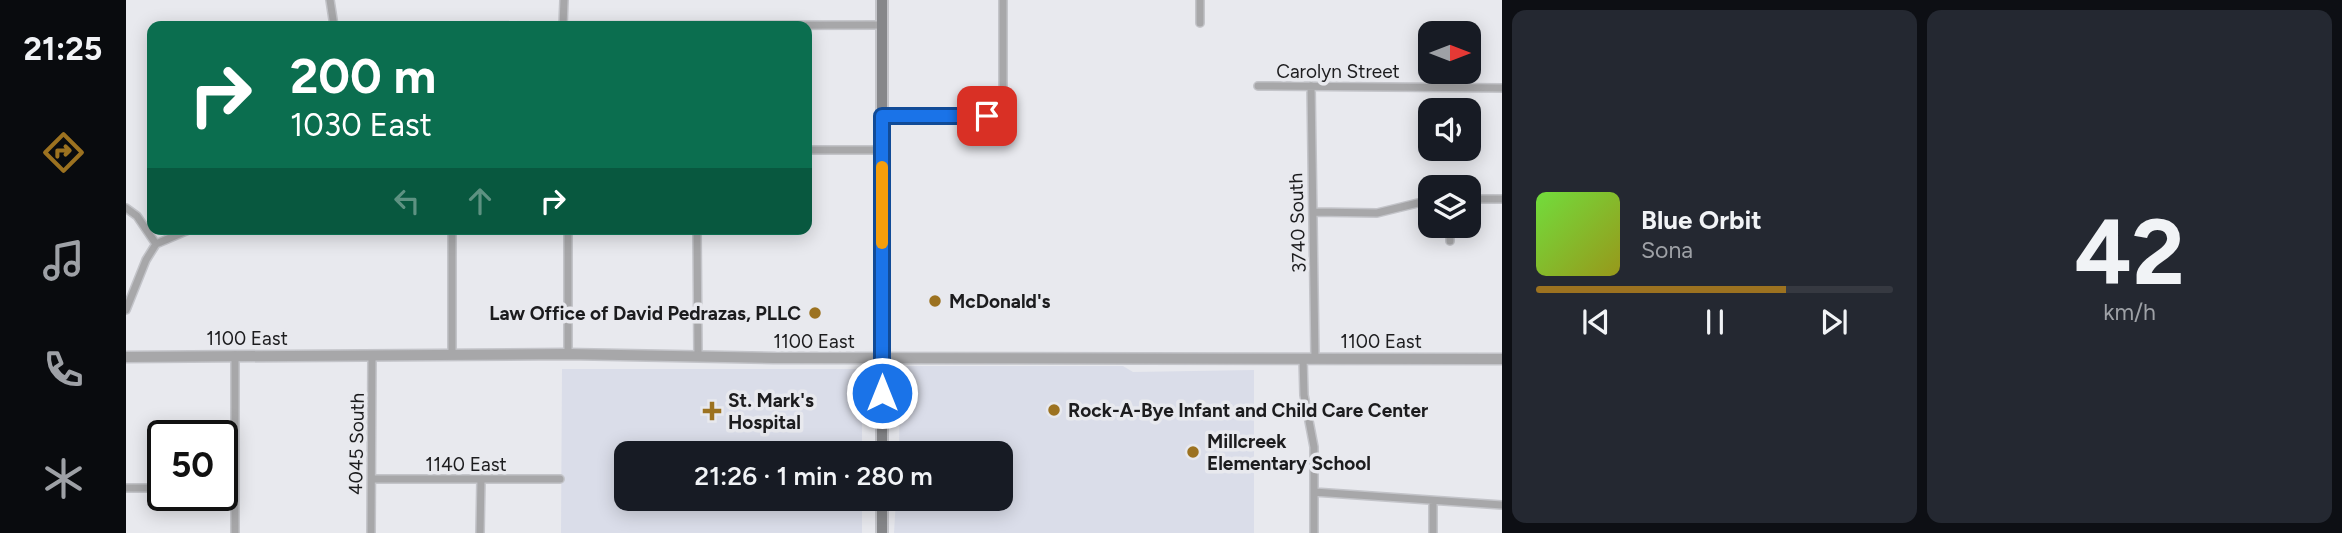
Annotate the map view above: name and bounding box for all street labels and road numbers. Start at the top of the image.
street label: Carolyn Street [1276,60,1400,83]
street label: 3740 South [1284,172,1311,274]
street label: 1100 East [206,327,288,350]
street label: 1100 East [773,330,855,353]
street label: 1100 East [1340,330,1422,353]
street label: 4045 South [344,393,369,495]
street label: 1140 East [425,453,507,476]

